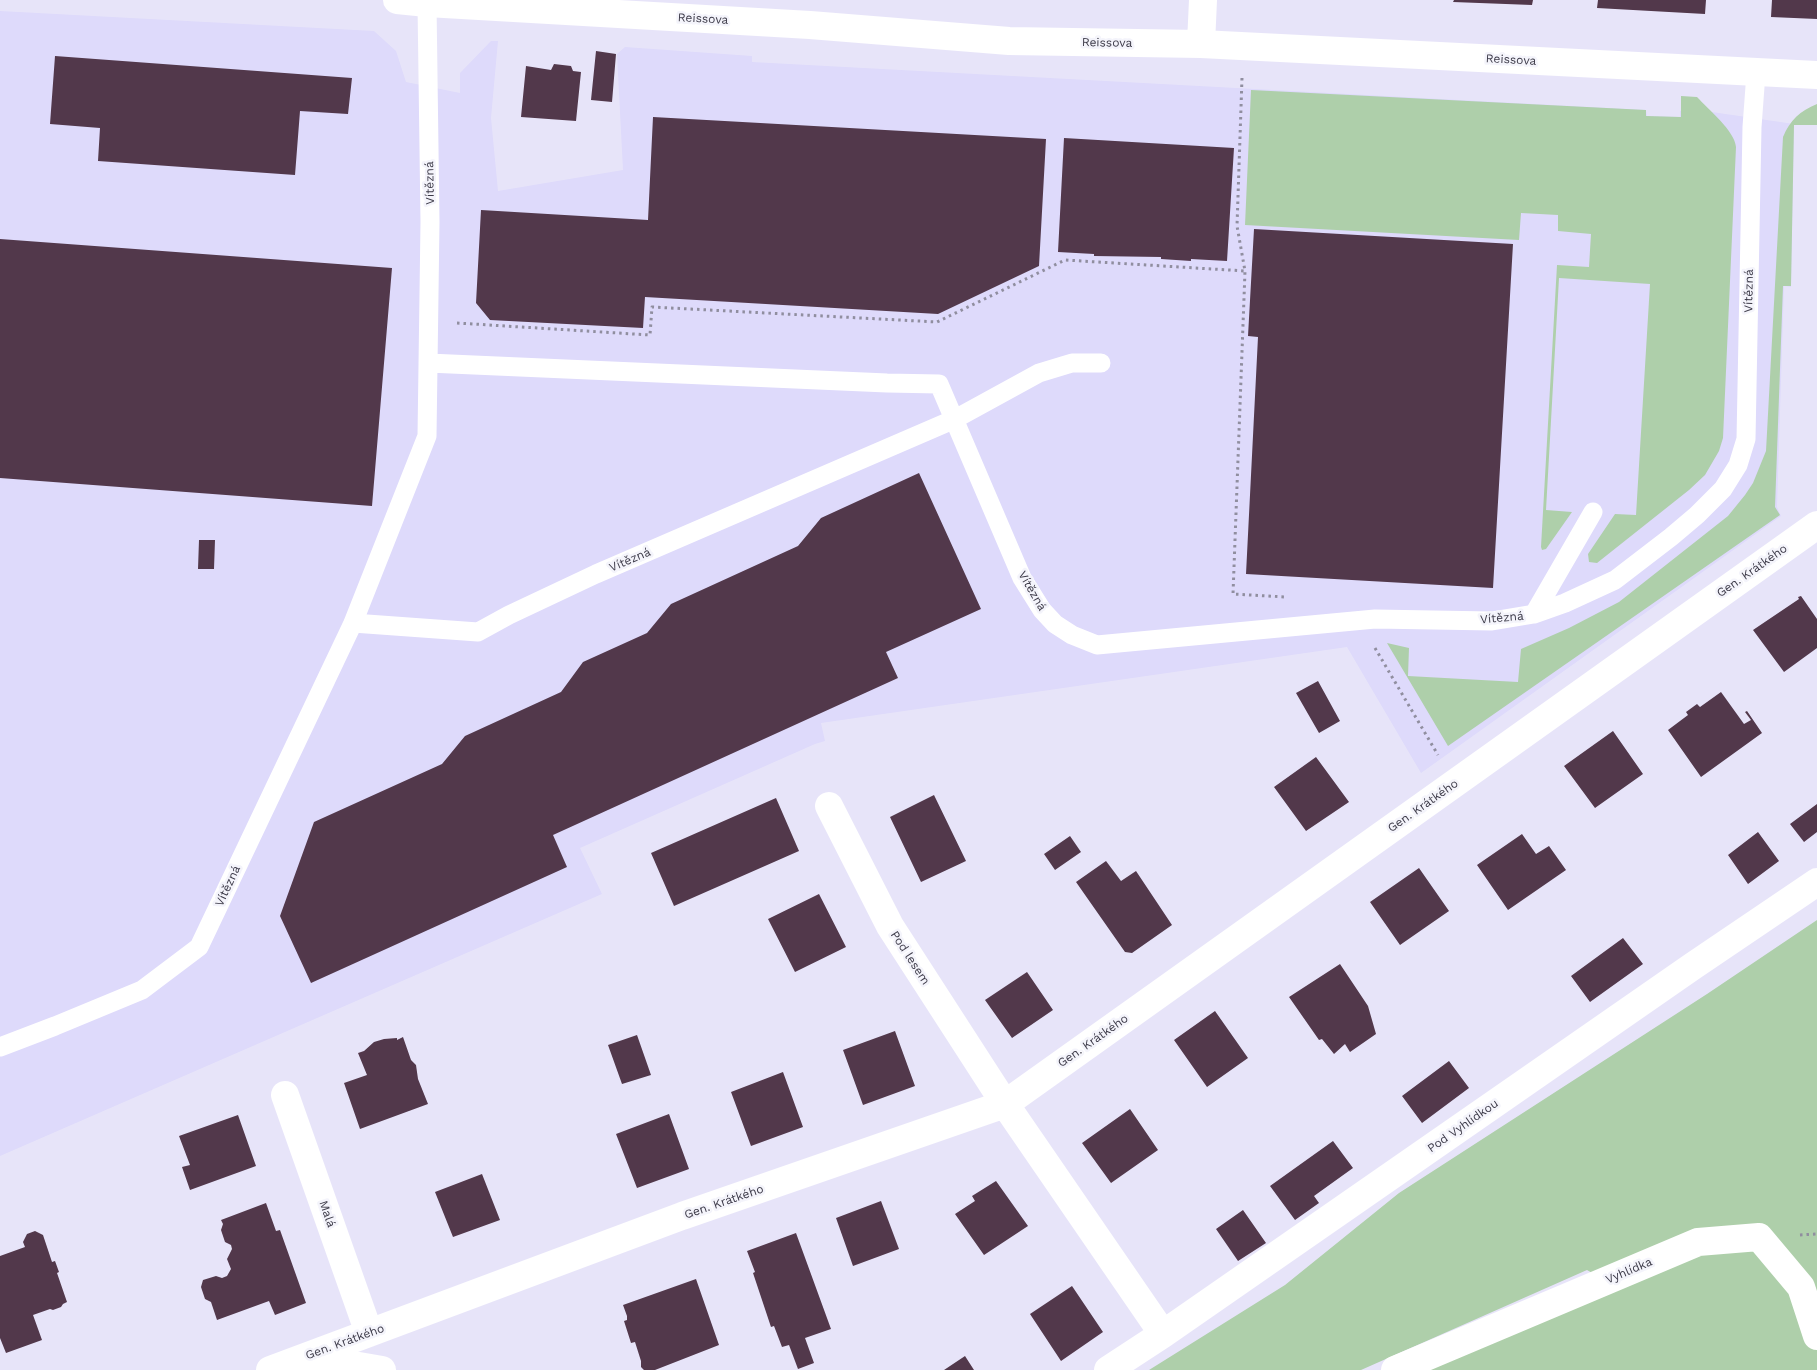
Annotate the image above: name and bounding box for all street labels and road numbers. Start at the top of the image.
street label: Reissova [677,10,729,28]
street label: Reissova [1082,35,1132,51]
street label: Reissova [1485,51,1537,69]
street label: Vítězná [422,161,438,205]
street label: Vítězná [1741,269,1757,313]
street label: Gen. Krátkého [1714,541,1790,601]
street label: Vítězná [607,545,653,575]
street label: Vítězná [1015,569,1049,613]
street label: Vítězná [1480,609,1524,627]
street label: Gen. Krátkého [1385,776,1461,836]
street label: Vítězná [212,863,244,909]
street label: Pod lesem [887,928,933,988]
street label: Gen. Krátkého [1055,1011,1131,1071]
street label: Pod Vyhlídkou [1425,1096,1501,1156]
street label: Gen. Krátkého [683,1182,765,1222]
street label: Malá [316,1199,338,1229]
street label: Vyhlídka [1604,1255,1654,1287]
street label: Gen. Krátkého [304,1321,386,1363]

